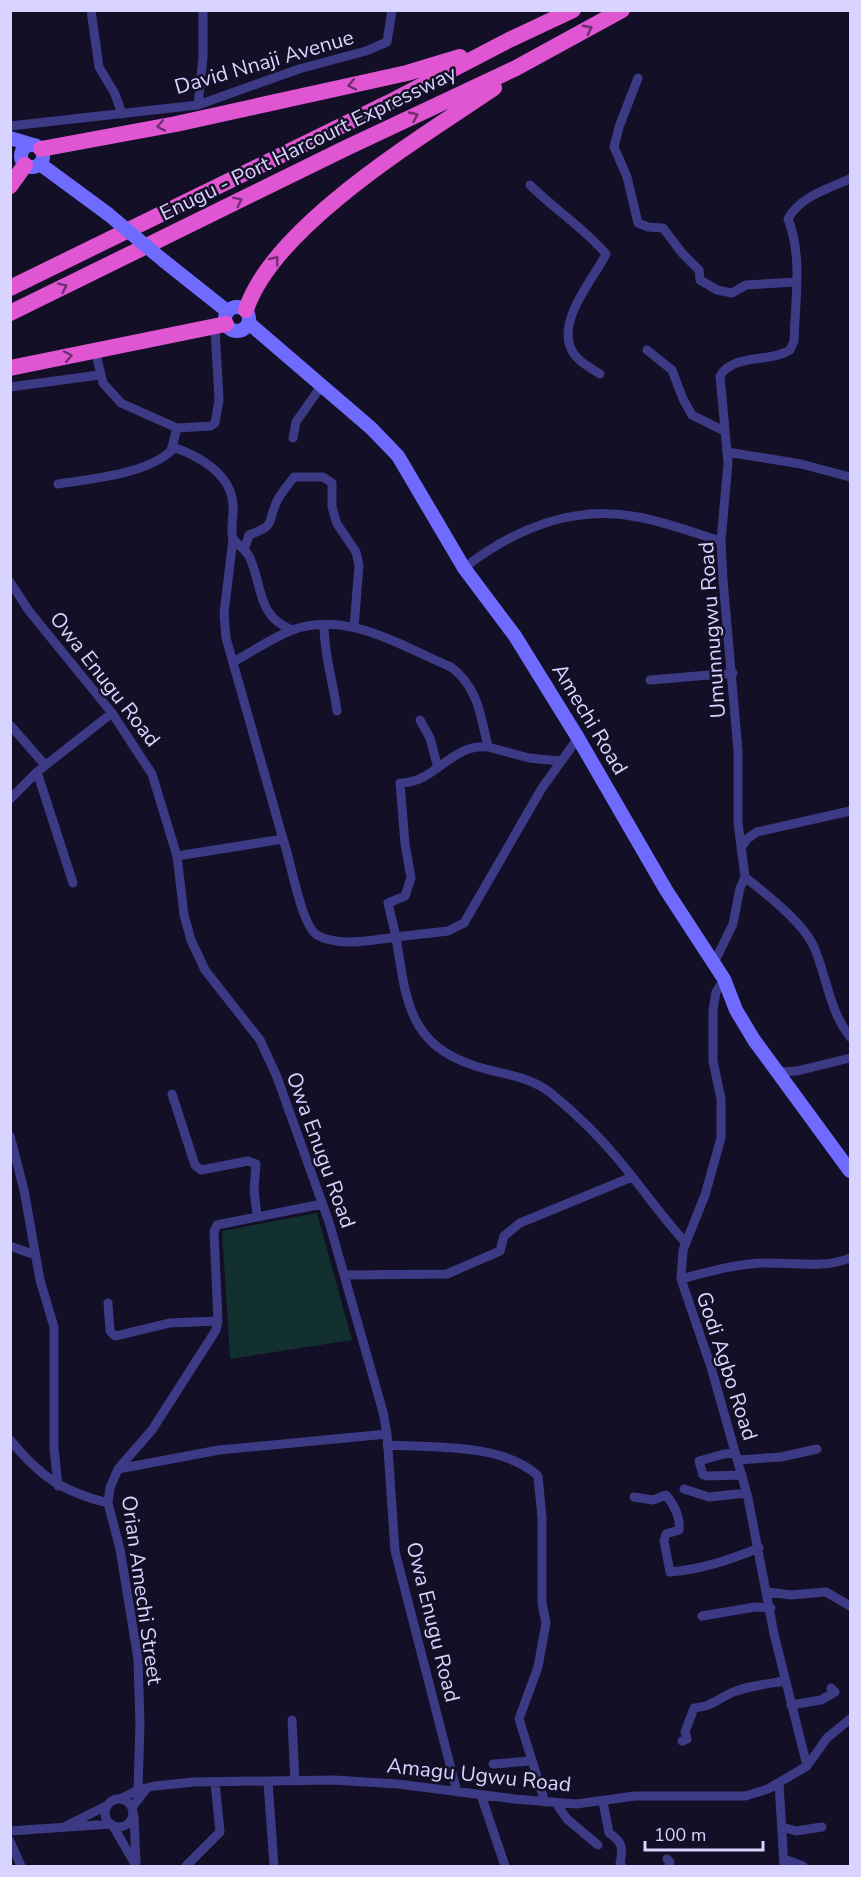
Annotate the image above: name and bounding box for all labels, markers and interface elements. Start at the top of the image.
street label: David Nnaji Avenue [171,23,357,101]
one-way arrow [581,24,592,36]
street label: Enugu - Port Harcourt Expressway [155,59,461,227]
one-way arrow [347,77,357,90]
one-way arrow [407,112,418,124]
one-way arrow [157,119,167,132]
one-way arrow [232,196,243,208]
one-way arrow [268,256,279,267]
one-way arrow [57,282,68,294]
one-way arrow [62,350,72,363]
street label: Umunnugwu Road [692,541,732,719]
street label: Owa Enugu Road [43,606,167,752]
street label: Amechi Road [546,658,634,780]
street label: Owa Enugu Road [280,1068,362,1232]
street label: Godi Agbo Road [690,1288,764,1444]
street label: Orian Amechi Street [115,1494,169,1687]
street label: Owa Enugu Road [400,1539,466,1705]
street label: Amagu Ugwu Road [385,1751,573,1799]
scale bar [645,1814,764,1852]
text: 100 m [654,1823,706,1847]

